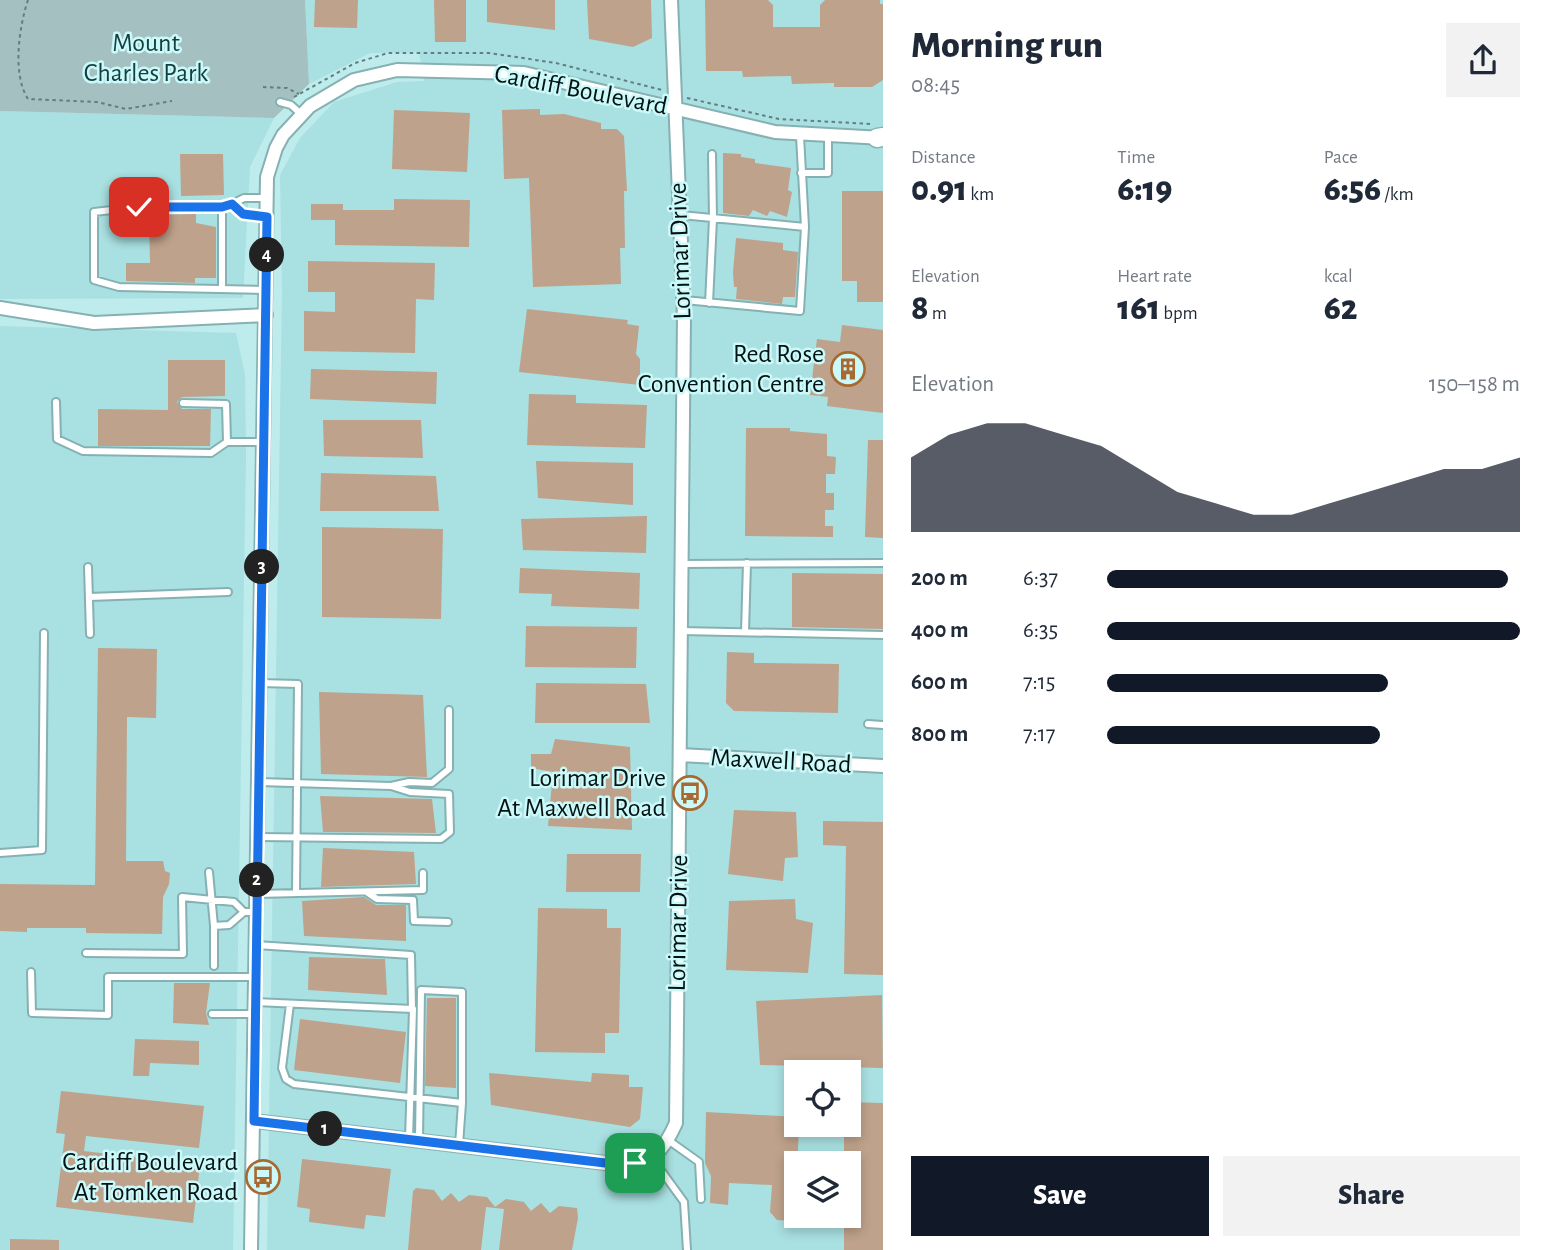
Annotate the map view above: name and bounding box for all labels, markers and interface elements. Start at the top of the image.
button: share [1446,23,1520,97]
text: Morning run [911,27,1103,65]
park label: Mount Charles Park [84,30,208,86]
street label: Cardiff Boulevard [492,60,670,120]
text: 08:45 [911,74,960,97]
text: Distance [911,148,975,167]
text: Time [1117,148,1155,167]
text: Pace [1324,148,1358,167]
text: 0.91 [911,172,967,207]
text: 6:19 [1117,172,1172,207]
text: 6:56 [1324,172,1381,207]
pin [109,177,169,237]
street label: Lorimar Drive [665,182,695,320]
text: km [967,185,994,204]
text: /km [1381,185,1414,204]
icon: check [120,188,158,226]
pin: 4 [250,238,284,272]
text: 4 [262,245,271,264]
text: Elevation [911,267,980,286]
text: Heart rate [1117,267,1192,286]
text: kcal [1324,267,1353,286]
text: 8 [911,291,929,326]
text: 161 [1117,291,1160,326]
text: 62 [1324,291,1358,326]
text: m [929,304,947,323]
text: bpm [1160,304,1198,323]
place label: Red Rose Convention Centre [638,341,824,397]
building icon: Red Rose Convention Centre [829,350,867,388]
text: Elevation [911,373,994,396]
text: 150–158 m [1429,373,1520,396]
pin: 3 [244,550,280,584]
text: 3 [257,557,266,576]
text: 200 m [911,567,968,590]
text: 6:37 [1023,567,1058,590]
text: 400 m [911,619,969,642]
text: 6:35 [1023,619,1058,642]
text: 600 m [911,671,968,694]
text: 7:15 [1023,671,1055,694]
text: 800 m [911,723,968,746]
text: 7:17 [1023,723,1055,746]
street label: Maxwell Road [710,744,852,778]
place label: Lorimar Drive At Maxwell Road [497,765,666,821]
bus stop icon: Lorimar Drive At Maxwell Road [671,774,709,812]
street label: Lorimar Drive [664,854,692,992]
pin: 2 [240,862,274,898]
text: 2 [252,870,261,889]
map controls [784,1060,861,1228]
button: locate [784,1060,861,1137]
pin: 1 [308,1112,342,1146]
text: 1 [321,1119,328,1138]
pin [605,1133,665,1193]
icon: arrive [616,1144,654,1182]
place label: Cardiff Boulevard At Tomken Road [62,1149,238,1205]
button: layers [784,1151,861,1228]
button: Save [911,1156,1209,1236]
button: Share [1223,1156,1520,1236]
bus stop icon: Cardiff Boulevard At Tomken Road [244,1158,282,1196]

